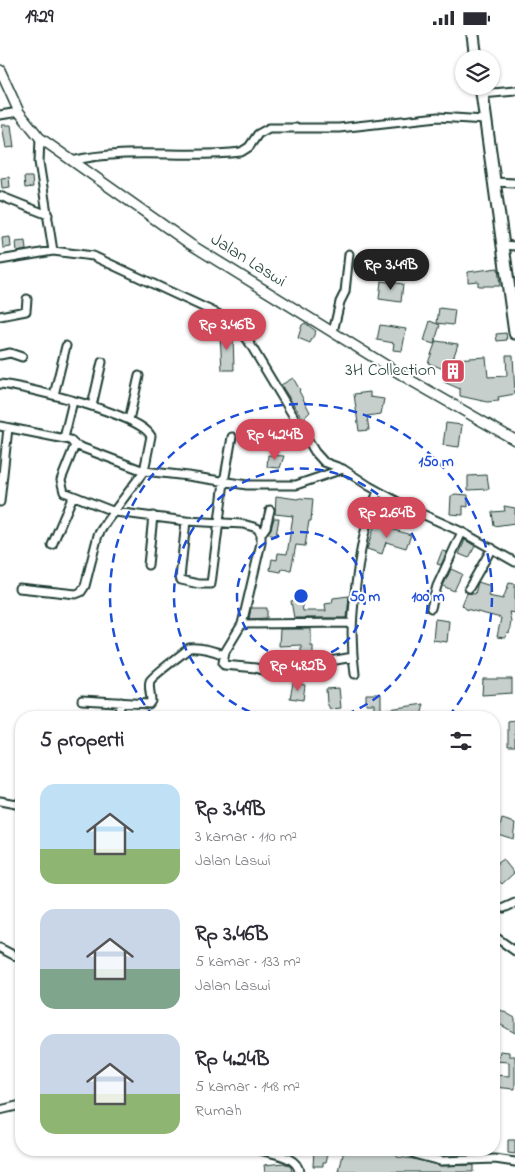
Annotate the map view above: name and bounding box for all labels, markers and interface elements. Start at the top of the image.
text: 19:29 [25,4,54,31]
map controls [455,50,500,95]
button: layers [455,50,500,95]
street label: Jalan Laswi [205,227,291,295]
pin: Rp 3.49B [339,249,443,291]
text: Rp 3.49B [364,253,418,277]
pin: Rp 3.46B [175,309,279,351]
text: Rp 3.46B [199,313,255,337]
place label: 3H Collection [345,358,436,384]
building icon: 3H Collection [440,358,466,384]
pin: Rp 4.24B [223,419,327,461]
text: Rp 4.24B [247,423,303,447]
text: 150 m [418,451,454,473]
pin: Rp 2.64B [335,497,439,539]
text: Rp 2.64B [358,501,416,525]
text: 50 m [350,586,381,608]
text: 100 m [411,586,445,608]
centre of rings [292,587,310,605]
pin: Rp 4.82B [246,649,350,692]
text: Rp 4.82B [270,654,326,678]
text: 5 properti [40,726,124,756]
icon: filters [447,727,475,755]
text: Rp 3.49B [195,795,265,825]
icon: home [80,804,140,864]
text: 3 kamar · 110 m² [195,825,297,849]
text: Jalan Laswi [195,849,271,873]
text: Rp 3.46B [195,920,268,950]
icon: home [80,929,140,989]
text: 5 kamar · 133 m² [195,950,301,974]
text: Jalan Laswi [195,974,271,998]
text: Rp 4.24B [195,1045,269,1075]
icon: home [80,1054,140,1114]
text: 5 kamar · 148 m² [195,1075,300,1099]
text: Rumah [195,1099,242,1123]

